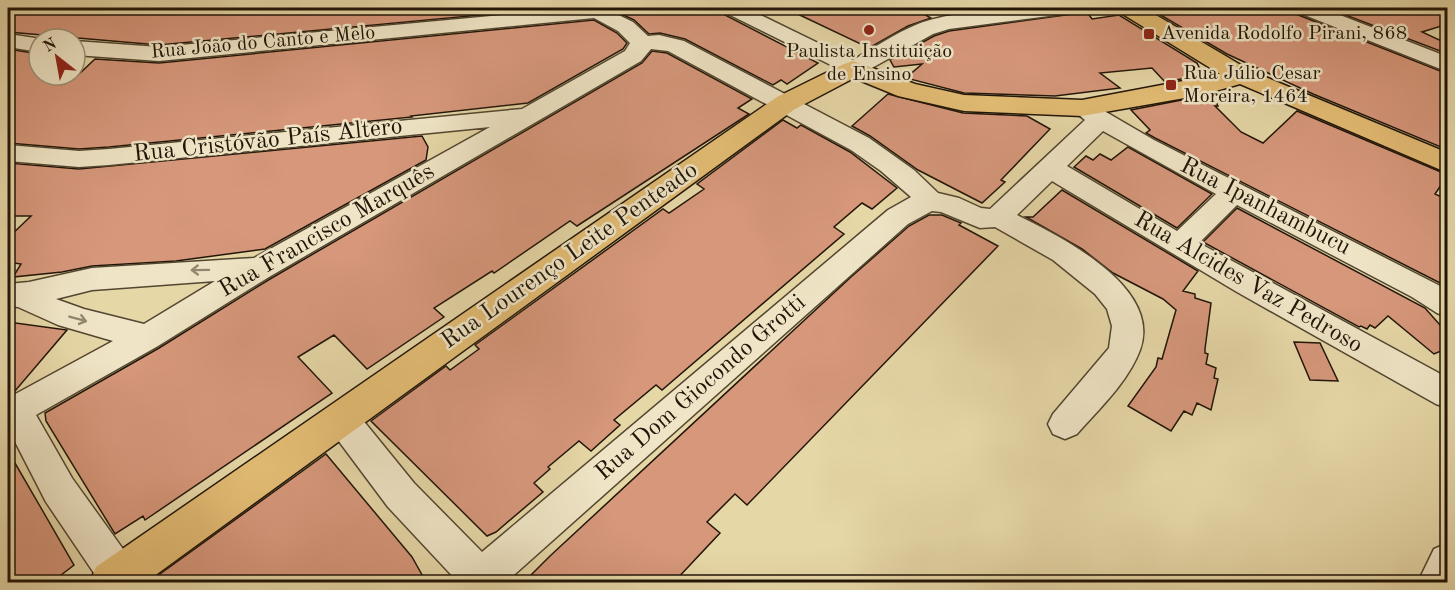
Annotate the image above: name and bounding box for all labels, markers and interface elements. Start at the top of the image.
street label: Rua João do Canto e Melo [150,23,376,63]
marker: Paulista Instituição de Ensino [862,23,876,37]
place label: Avenida Rodolfo Pirani, 868 [1161,24,1407,44]
north arrow [27,27,87,87]
marker: Avenida Rodolfo Pirani, 868 [1142,27,1156,41]
text: N [41,35,60,56]
place label: Paulista Instituição de Ensino [786,42,952,85]
place label: Rua Júlio Cesar Moreira, 1464 [1183,64,1321,107]
marker: Rua Júlio Cesar Moreira, 1464 [1164,78,1178,92]
street label: Rua Cristóvão País Altero [132,115,404,167]
street label: Rua Ipanhambucu [1176,154,1354,260]
street label: Rua Lourenço Leite Penteado [437,158,703,354]
street label: Rua Francisco Marquês [215,160,439,302]
street label: Rua Alcides Vaz Pedroso [1130,208,1366,358]
one-way arrow [191,265,211,276]
street label: Rua Dom Giocondo Grotti [591,291,811,485]
one-way arrow [69,314,88,325]

